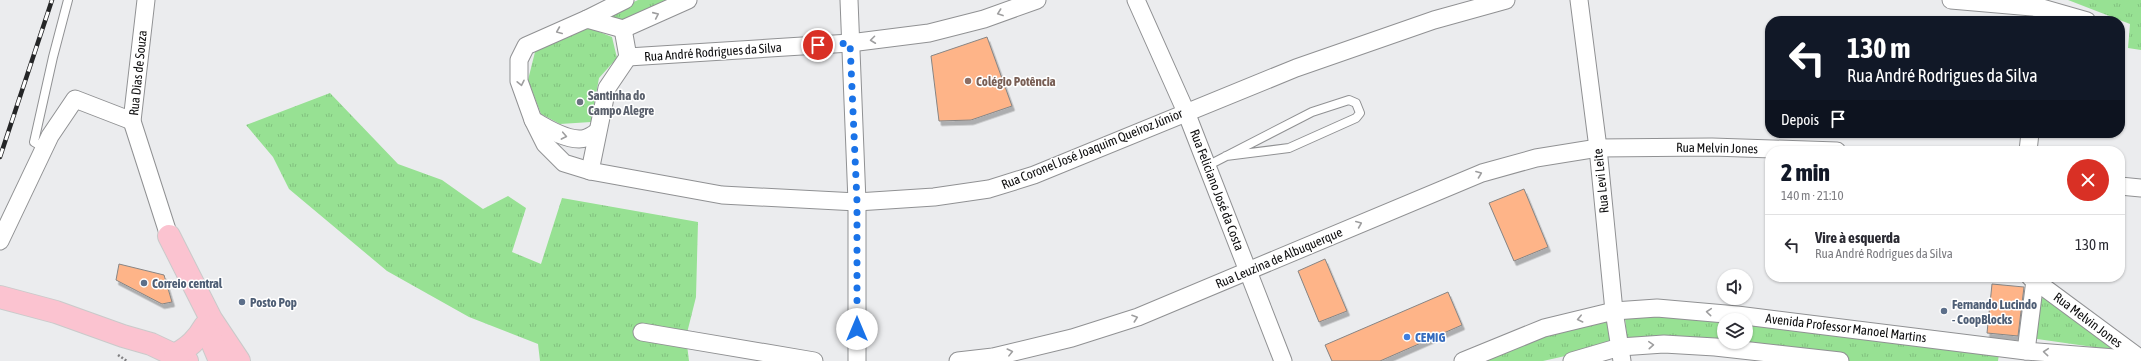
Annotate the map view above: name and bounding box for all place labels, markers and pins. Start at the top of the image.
pin [801,28,835,62]
place label: Colégio Potência [976,74,1056,89]
marker: Colégio Potência [963,76,973,86]
place label: Santinha do Campo Alegre [588,88,654,118]
marker: Santinha do Campo Alegre [575,97,585,107]
place label: Correio central [152,276,223,291]
marker: Correio central [139,278,149,288]
place label: Posto Pop [250,295,297,310]
marker: Posto Pop [237,297,247,307]
place label: Fernando Lucindo - CoopBlocks [1952,297,2037,327]
marker: Fernando Lucindo - CoopBlocks [1939,306,1949,316]
place label: CEMIG [1415,330,1445,345]
marker: CEMIG [1402,332,1412,342]

